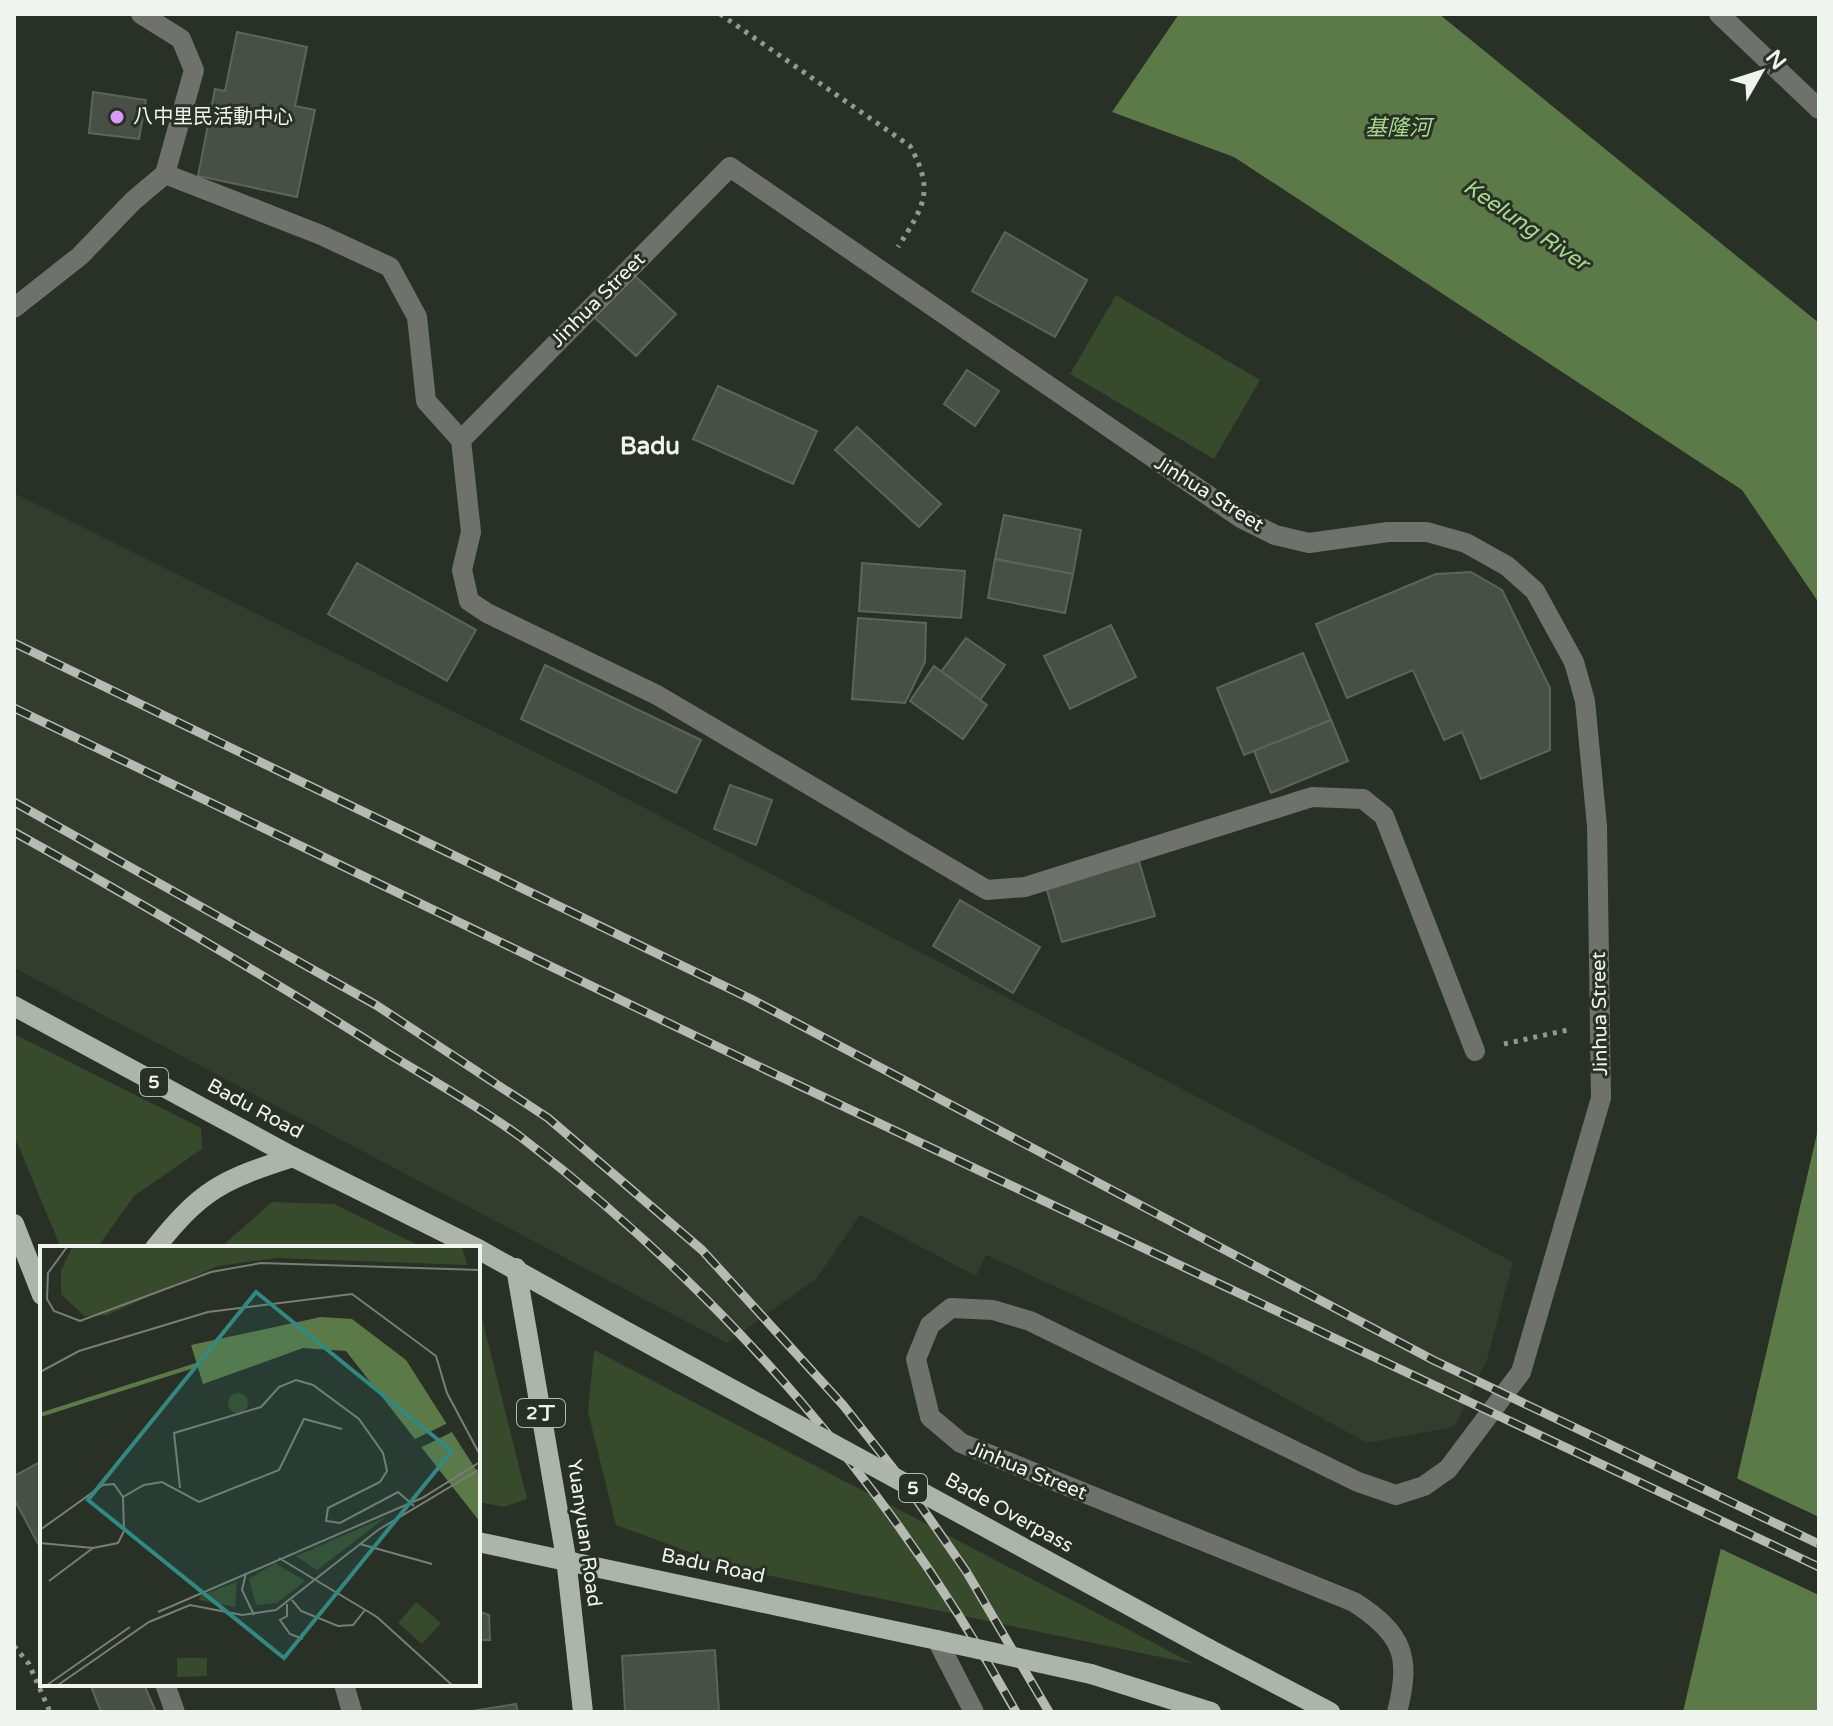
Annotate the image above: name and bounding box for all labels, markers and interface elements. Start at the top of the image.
north arrow [1721,32,1801,112]
text: N [1760,45,1791,75]
place label: 八中里民活動中心 [133,105,293,129]
marker: 八中里民活動中心 [108,108,126,126]
water label: 基隆河 [1365,115,1435,141]
water label: Keelung River [1459,174,1596,278]
street label: Jinhua Street [546,247,651,352]
district label: Badu [620,432,680,461]
street label: Jinhua Street [1150,451,1268,537]
street label: Jinhua Street [1587,951,1613,1076]
road number: 5 [140,1068,168,1096]
street label: Badu Road [203,1074,307,1144]
inset map [40,1246,480,1686]
road number: 2丁 [517,1399,565,1427]
street label: Jinhua Street [966,1437,1090,1506]
street label: Yuanyuan Road [562,1458,606,1608]
street label: Bade Overpass [941,1468,1077,1558]
road number: 5 [899,1474,927,1502]
street label: Badu Road [659,1543,767,1589]

